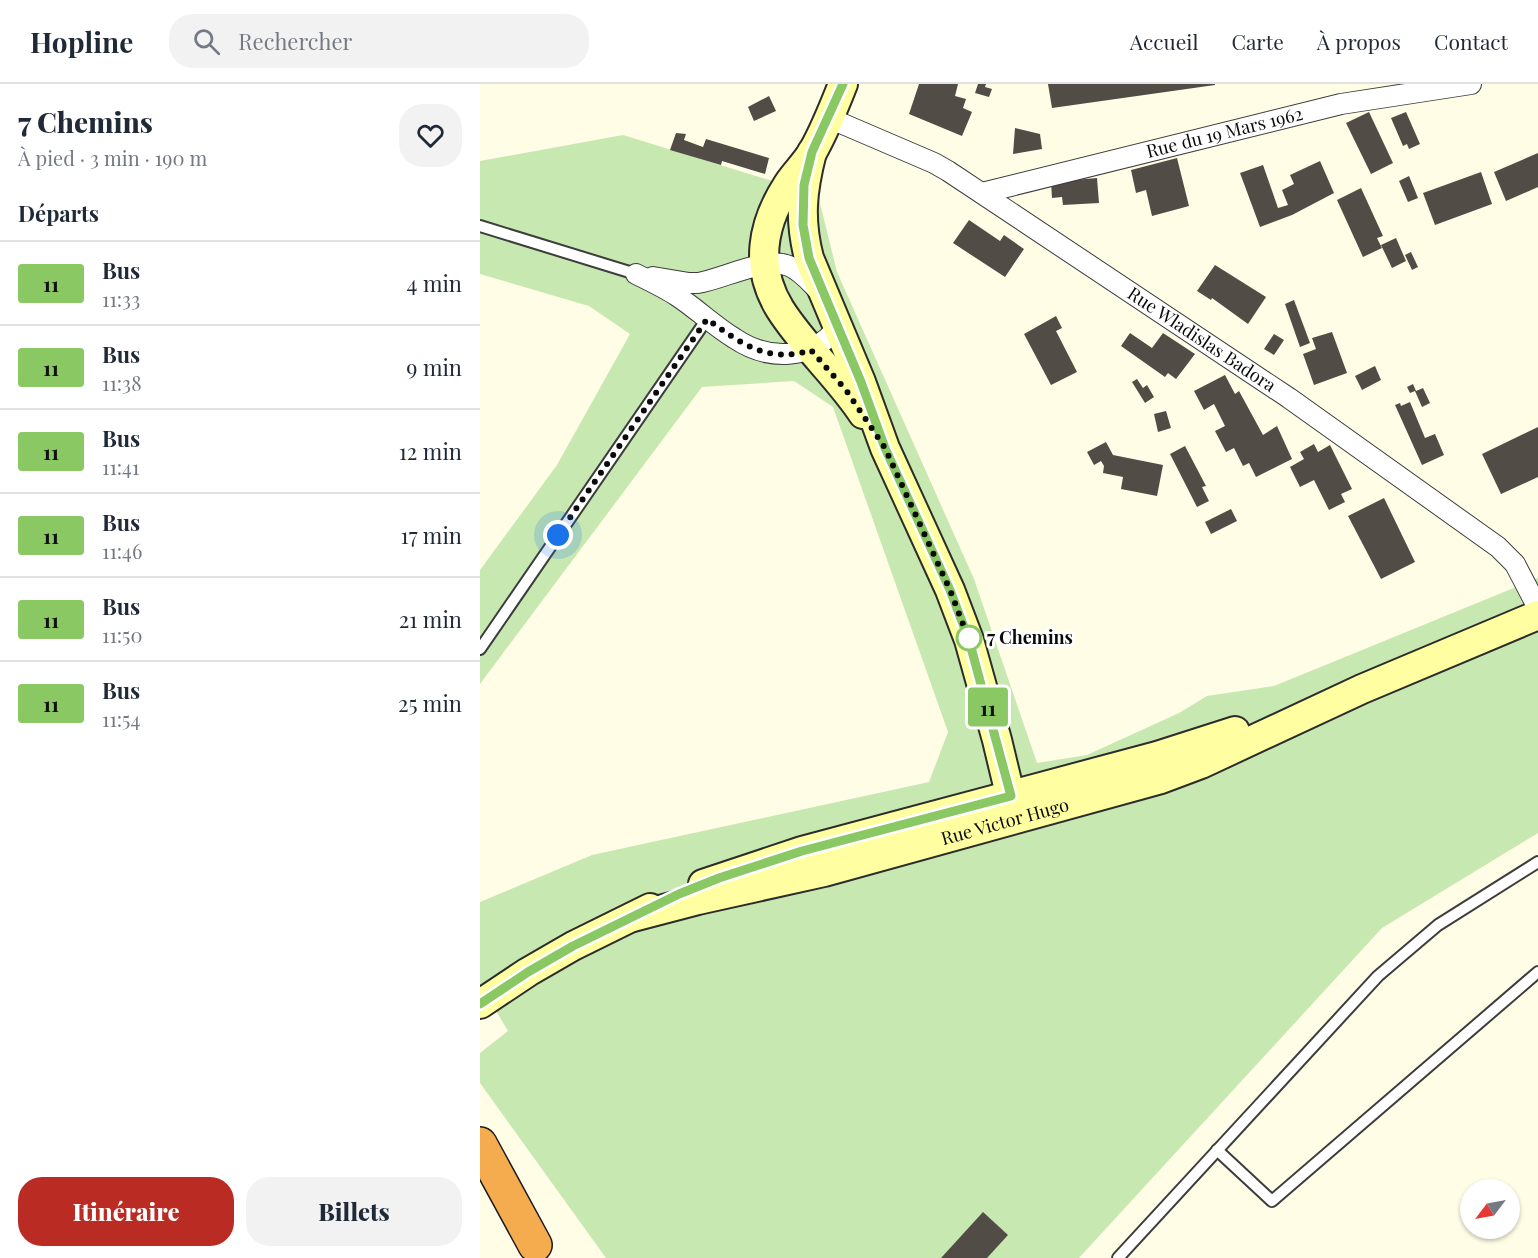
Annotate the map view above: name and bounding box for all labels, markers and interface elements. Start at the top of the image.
search box [169,14,589,68]
text: Hopline [30,23,133,60]
icon: search [190,25,223,58]
text: Rechercher [238,26,352,56]
text: Accueil [1130,27,1198,55]
text: Carte [1231,27,1284,55]
text: À propos [1317,27,1401,55]
text: Contact [1434,27,1508,55]
street label: Rue du 19 Mars 1962 [1144,101,1305,163]
text: 7 Chemins [18,103,153,140]
button: heart [399,104,462,167]
text: À pied · 3 min · 190 m [18,144,207,171]
text: Départs [18,198,99,228]
text: Bus [102,255,140,285]
text: 4 min [407,268,462,298]
text: 11 [43,269,59,297]
street label: Rue Wladislas Badora [1123,281,1281,397]
text: 11:33 [102,285,140,312]
text: Bus [102,339,140,369]
text: 9 min [406,352,462,382]
text: 11 [43,353,59,381]
text: 11:38 [102,369,142,396]
text: Bus [102,423,140,453]
text: 12 min [399,436,462,466]
text: 11 [43,437,59,465]
text: 11:41 [102,453,139,480]
text: Bus [102,507,140,537]
text: 17 min [401,520,462,550]
your location [543,520,573,550]
text: 11 [43,521,59,549]
text: 11:46 [102,537,142,564]
text: Bus [102,591,140,621]
text: 21 min [399,604,462,634]
text: 11 [43,605,59,633]
text: 11:50 [102,621,142,648]
marker: 7 Chemins [956,625,982,651]
place label: 7 Chemins [987,625,1073,649]
text: Bus [102,675,140,705]
text: 25 min [398,688,462,718]
line badge: 11 [961,688,1015,726]
text: 11 [43,689,59,717]
text: 11 [980,693,996,721]
text: 11:54 [102,705,140,732]
street label: Rue Victor Hugo [938,792,1071,850]
button: Itinéraire [18,1177,234,1246]
button: Billets [246,1177,462,1246]
north arrow [1460,1179,1520,1239]
map controls [1460,1179,1520,1239]

